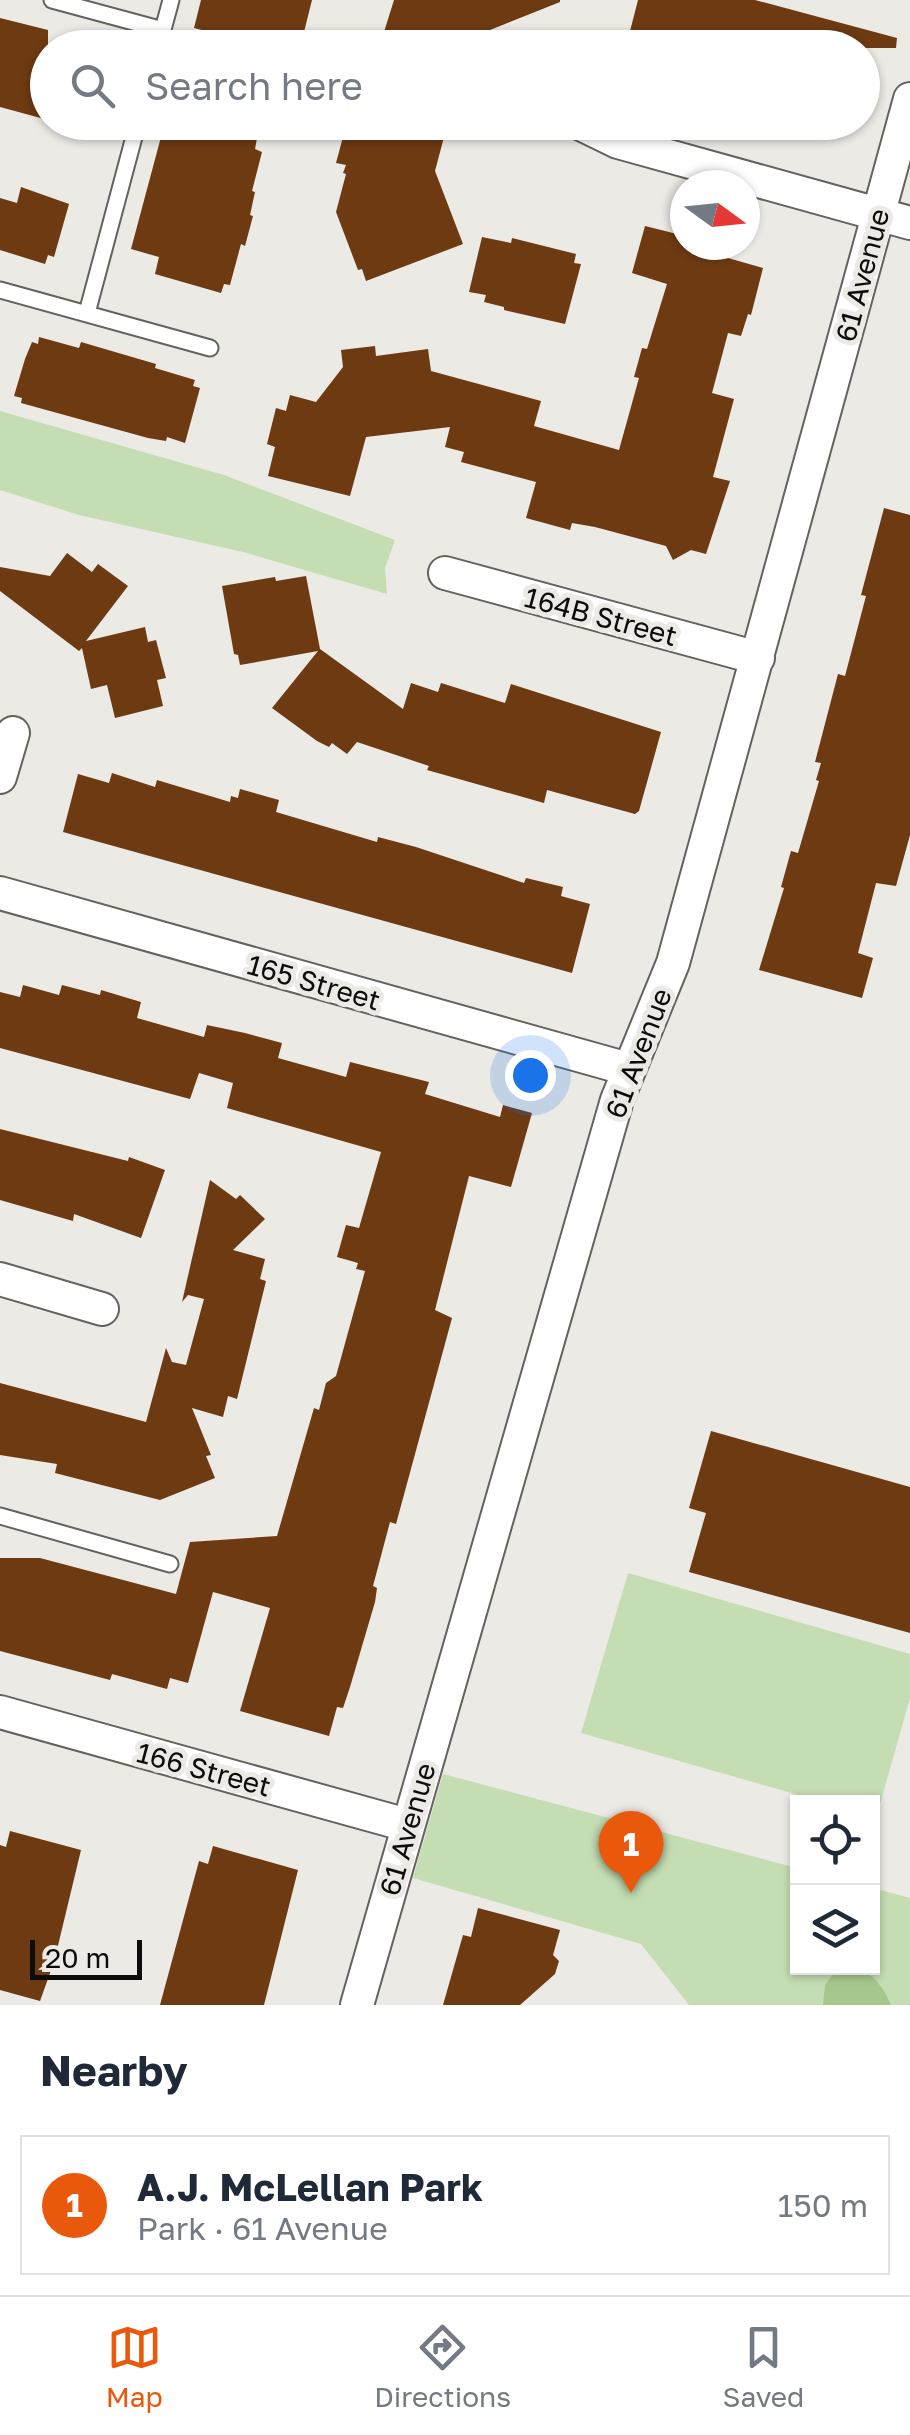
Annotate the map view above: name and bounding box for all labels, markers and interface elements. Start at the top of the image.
search box [30,30,880,140]
icon: search [65,58,120,113]
text: Search here [145,63,363,108]
north arrow [670,170,760,260]
street label: 61 Avenue [828,205,896,345]
street label: 164B Street [521,580,681,652]
street label: 165 Street [244,947,384,1017]
street label: 61 Avenue [598,983,678,1123]
your location [505,1050,556,1101]
street label: 166 Street [133,1735,275,1803]
street label: 61 Avenue [372,1759,442,1899]
map controls [790,1795,880,1975]
button: locate [790,1795,880,1885]
pin: 1 [598,1810,664,1893]
button: layers [790,1885,880,1975]
scale bar [30,1935,142,1980]
text: 20 m [45,1941,110,1974]
text: Nearby [40,2045,188,2095]
text: A.J. McLellan Park [137,2164,483,2209]
text: 1 [66,2186,83,2224]
text: 150 m [778,2186,868,2224]
text: Park · 61 Avenue [137,2209,388,2247]
tab: Map [106,2320,163,2413]
tab: Directions [374,2320,511,2413]
tab: Saved [722,2320,804,2413]

